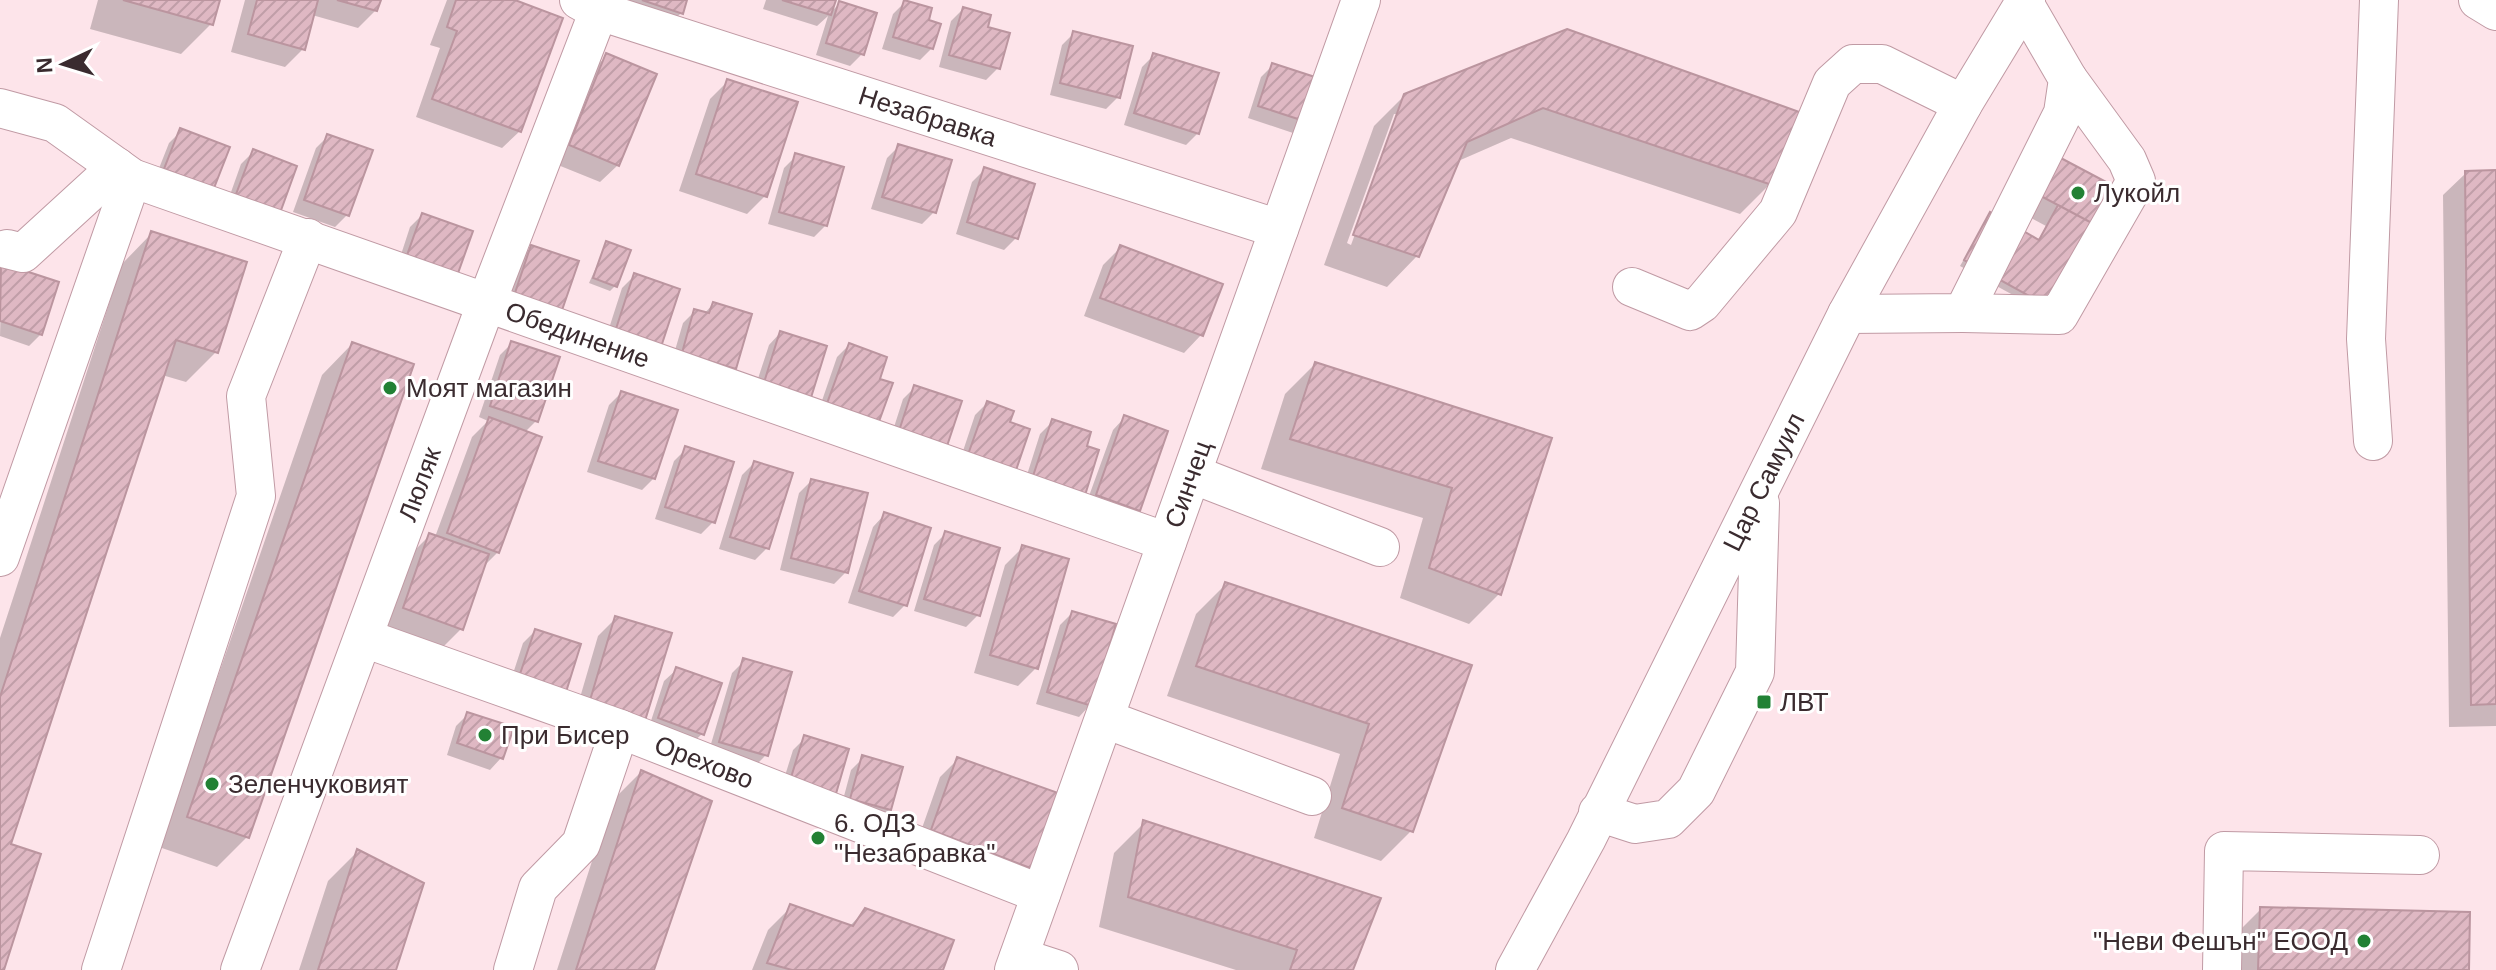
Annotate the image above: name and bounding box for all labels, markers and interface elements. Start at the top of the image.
north arrow [24,24,104,104]
text: N [32,57,58,74]
street label: Незабравка [855,80,1001,153]
place label: Лукойл [2094,178,2180,208]
marker: Лукойл [2069,184,2087,202]
street label: Обединение [502,296,654,374]
place label: Моят магазин [406,373,572,403]
marker: Моят магазин [381,379,399,397]
street label: Цар Самуил [1717,408,1811,556]
street label: Синчец [1158,436,1217,532]
street label: Люляк [392,442,447,525]
place label: ЛВТ [1780,687,1829,717]
marker: ЛВТ [1755,693,1773,711]
place label: При Бисер [501,720,629,750]
marker: При Бисер [476,726,494,744]
street label: Орехово [650,729,758,795]
place label: Зеленчуковият [228,769,408,799]
marker: Зеленчуковият [203,775,221,793]
place label: 6. ОДЗ "Незабравка" [834,808,996,868]
marker: 6. ОДЗ "Незабравка" [809,829,827,847]
place label: "Неви Фешън" ЕООД [2093,926,2348,956]
marker: "Неви Фешън" ЕООД [2355,932,2373,950]

